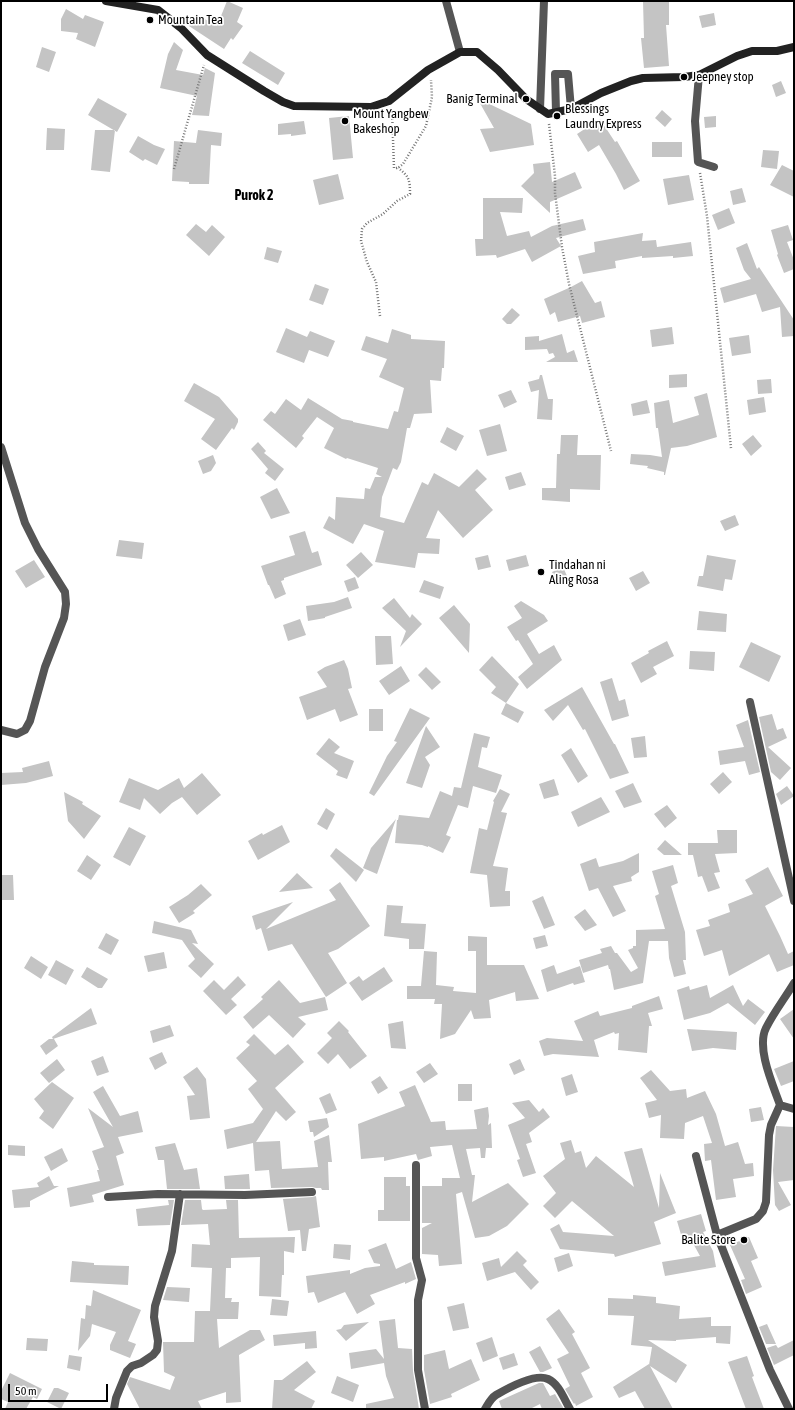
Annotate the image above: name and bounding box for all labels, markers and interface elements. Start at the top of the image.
place label: Mountain Tea [158,12,223,28]
marker: Mountain Tea [145,15,155,25]
place label: Jeepney stop [692,69,754,85]
marker: Jeepney stop [679,72,689,82]
place label: Banig Terminal [446,91,518,107]
marker: Banig Terminal [521,94,531,104]
place label: Blessings Laundry Express [565,101,642,132]
place label: Mount Yangbew Bakeshop [353,106,429,137]
marker: Blessings Laundry Express [552,111,562,121]
marker: Mount Yangbew Bakeshop [340,116,350,126]
district label: Purok 2 [235,188,273,204]
place label: Tindahan ni Aling Rosa [549,557,606,588]
marker: Tindahan ni Aling Rosa [536,567,546,577]
place label: Balite Store [681,1232,736,1248]
marker: Balite Store [739,1235,749,1245]
scale bar [10,1376,110,1402]
text: 50 m [15,1384,37,1398]

